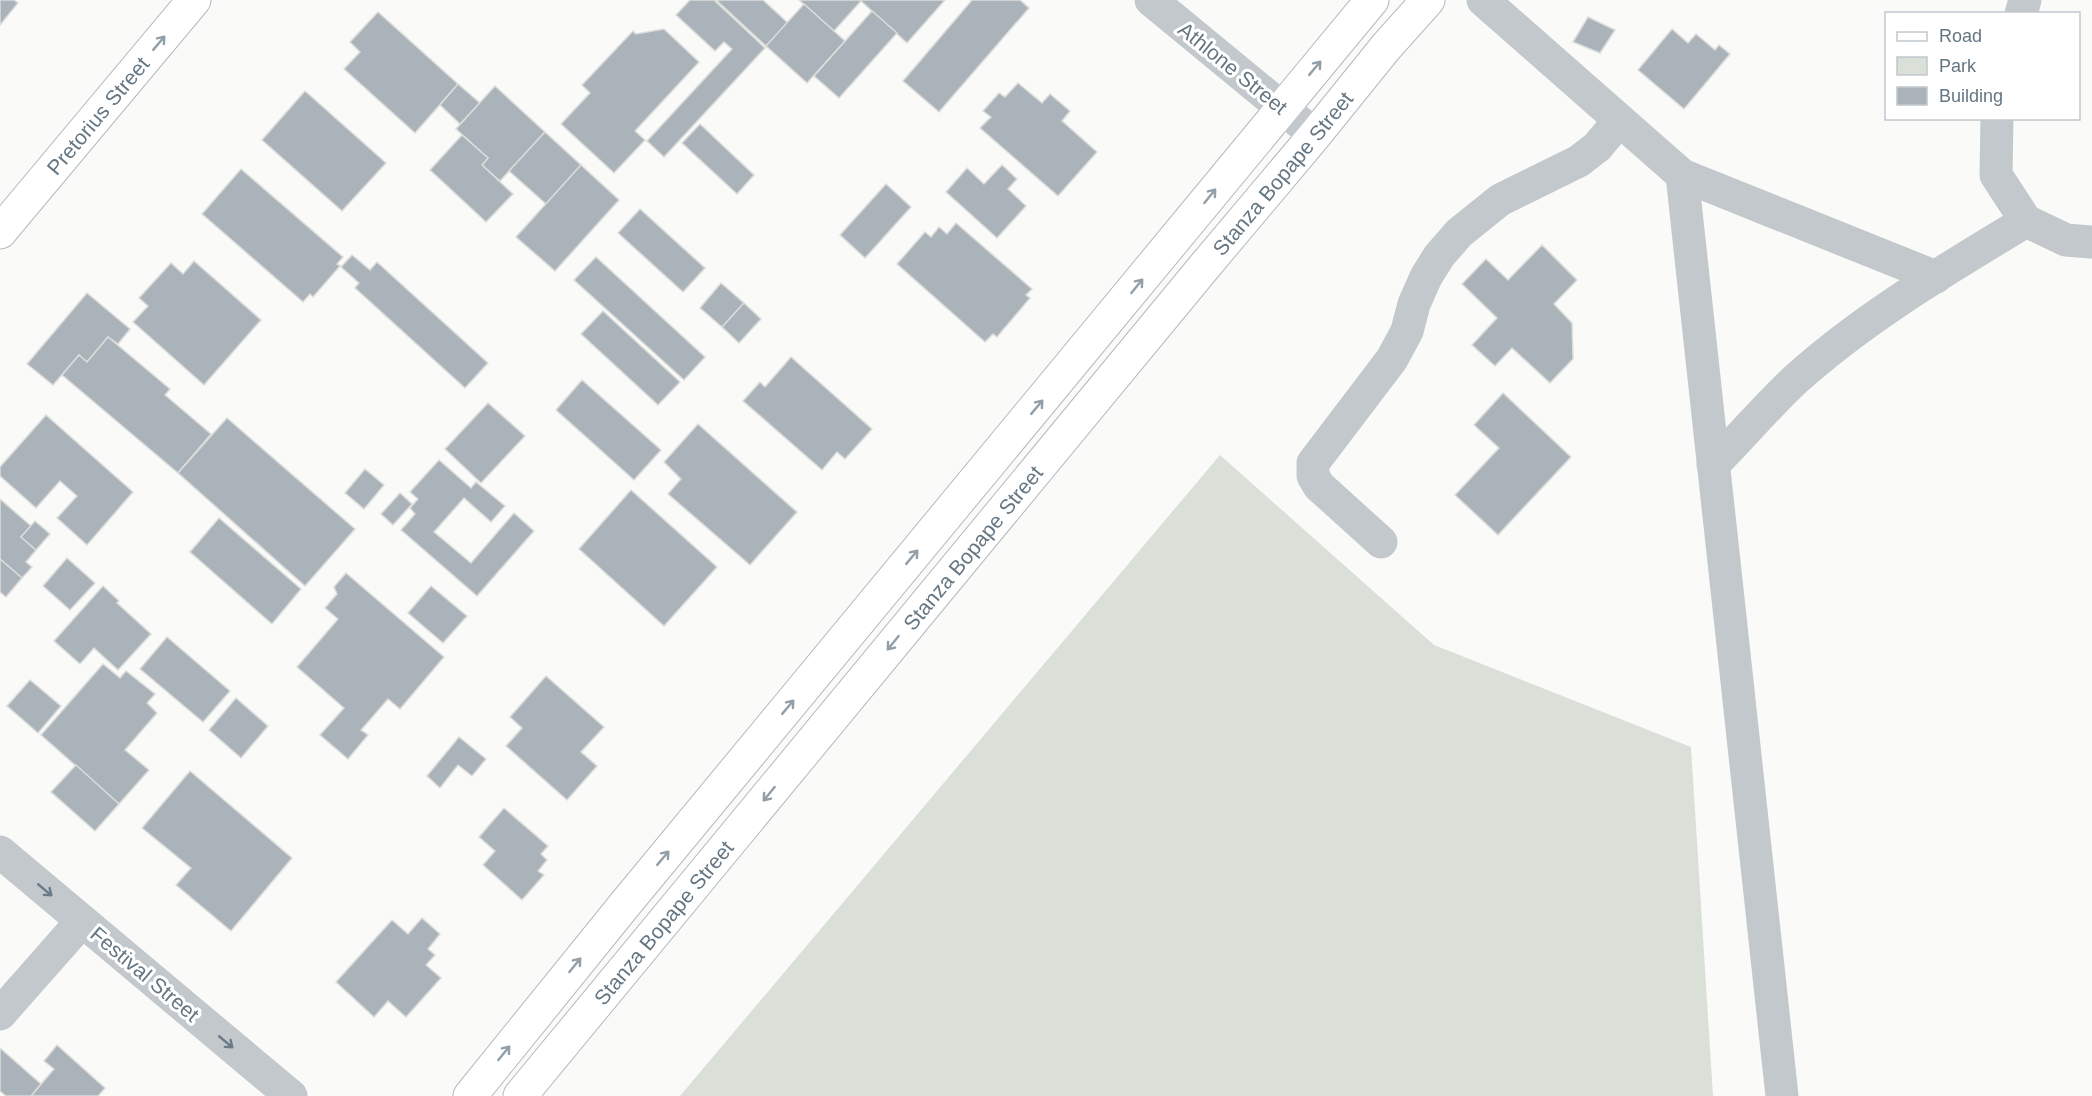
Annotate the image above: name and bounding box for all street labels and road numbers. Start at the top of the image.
street label: Athlone Street [1174,17,1292,119]
street label: Pretorius Street [42,52,153,179]
street label: Stanza Bopape Street [1208,87,1357,260]
street label: Stanza Bopape Street [898,461,1047,634]
street label: Stanza Bopape Street [589,836,738,1009]
street label: Festival Street [86,922,204,1026]

